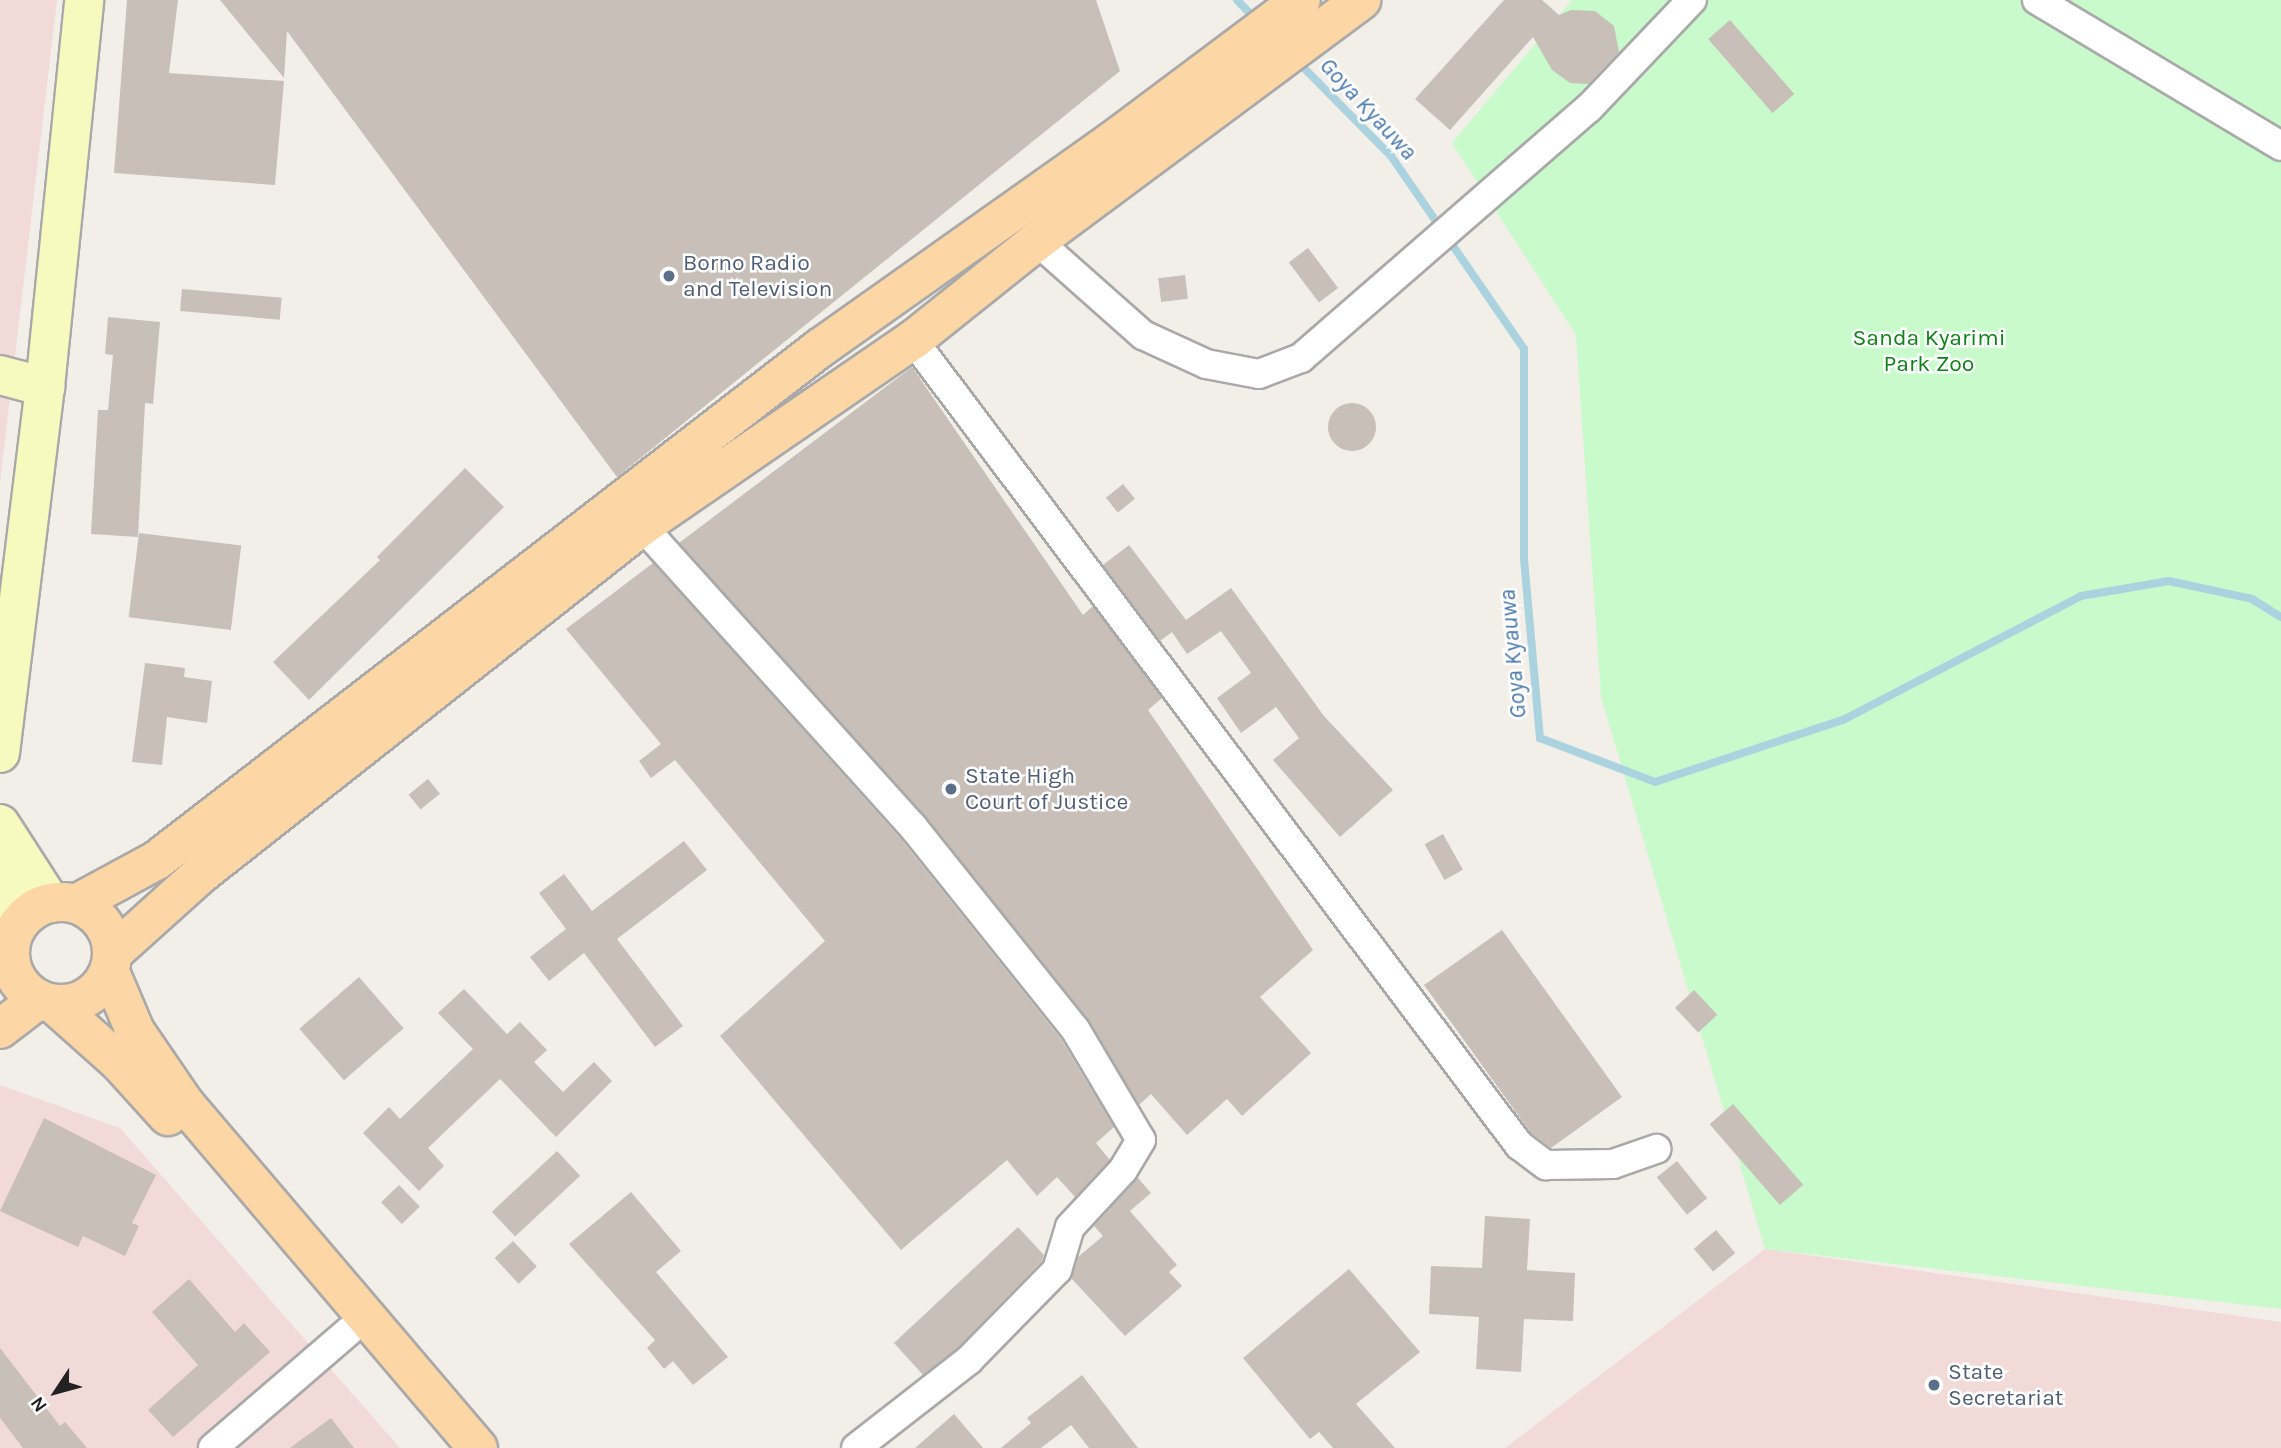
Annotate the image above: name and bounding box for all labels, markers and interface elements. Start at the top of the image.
water label: Goya Kyauwa [1313,52,1423,166]
place label: Borno Radio and Television [683,249,832,303]
marker: Borno Radio and Television [661,268,677,284]
park label: Sanda Kyarimi Park Zoo [1852,324,2006,378]
water label: Goya Kyauwa [1493,588,1533,720]
place label: State High Court of Justice [965,762,1128,816]
marker: State High Court of Justice [943,781,959,797]
north arrow [21,1357,91,1427]
place label: State Secretariat [1948,1358,2063,1412]
marker: State Secretariat [1926,1377,1942,1393]
text: N [26,1392,52,1416]

